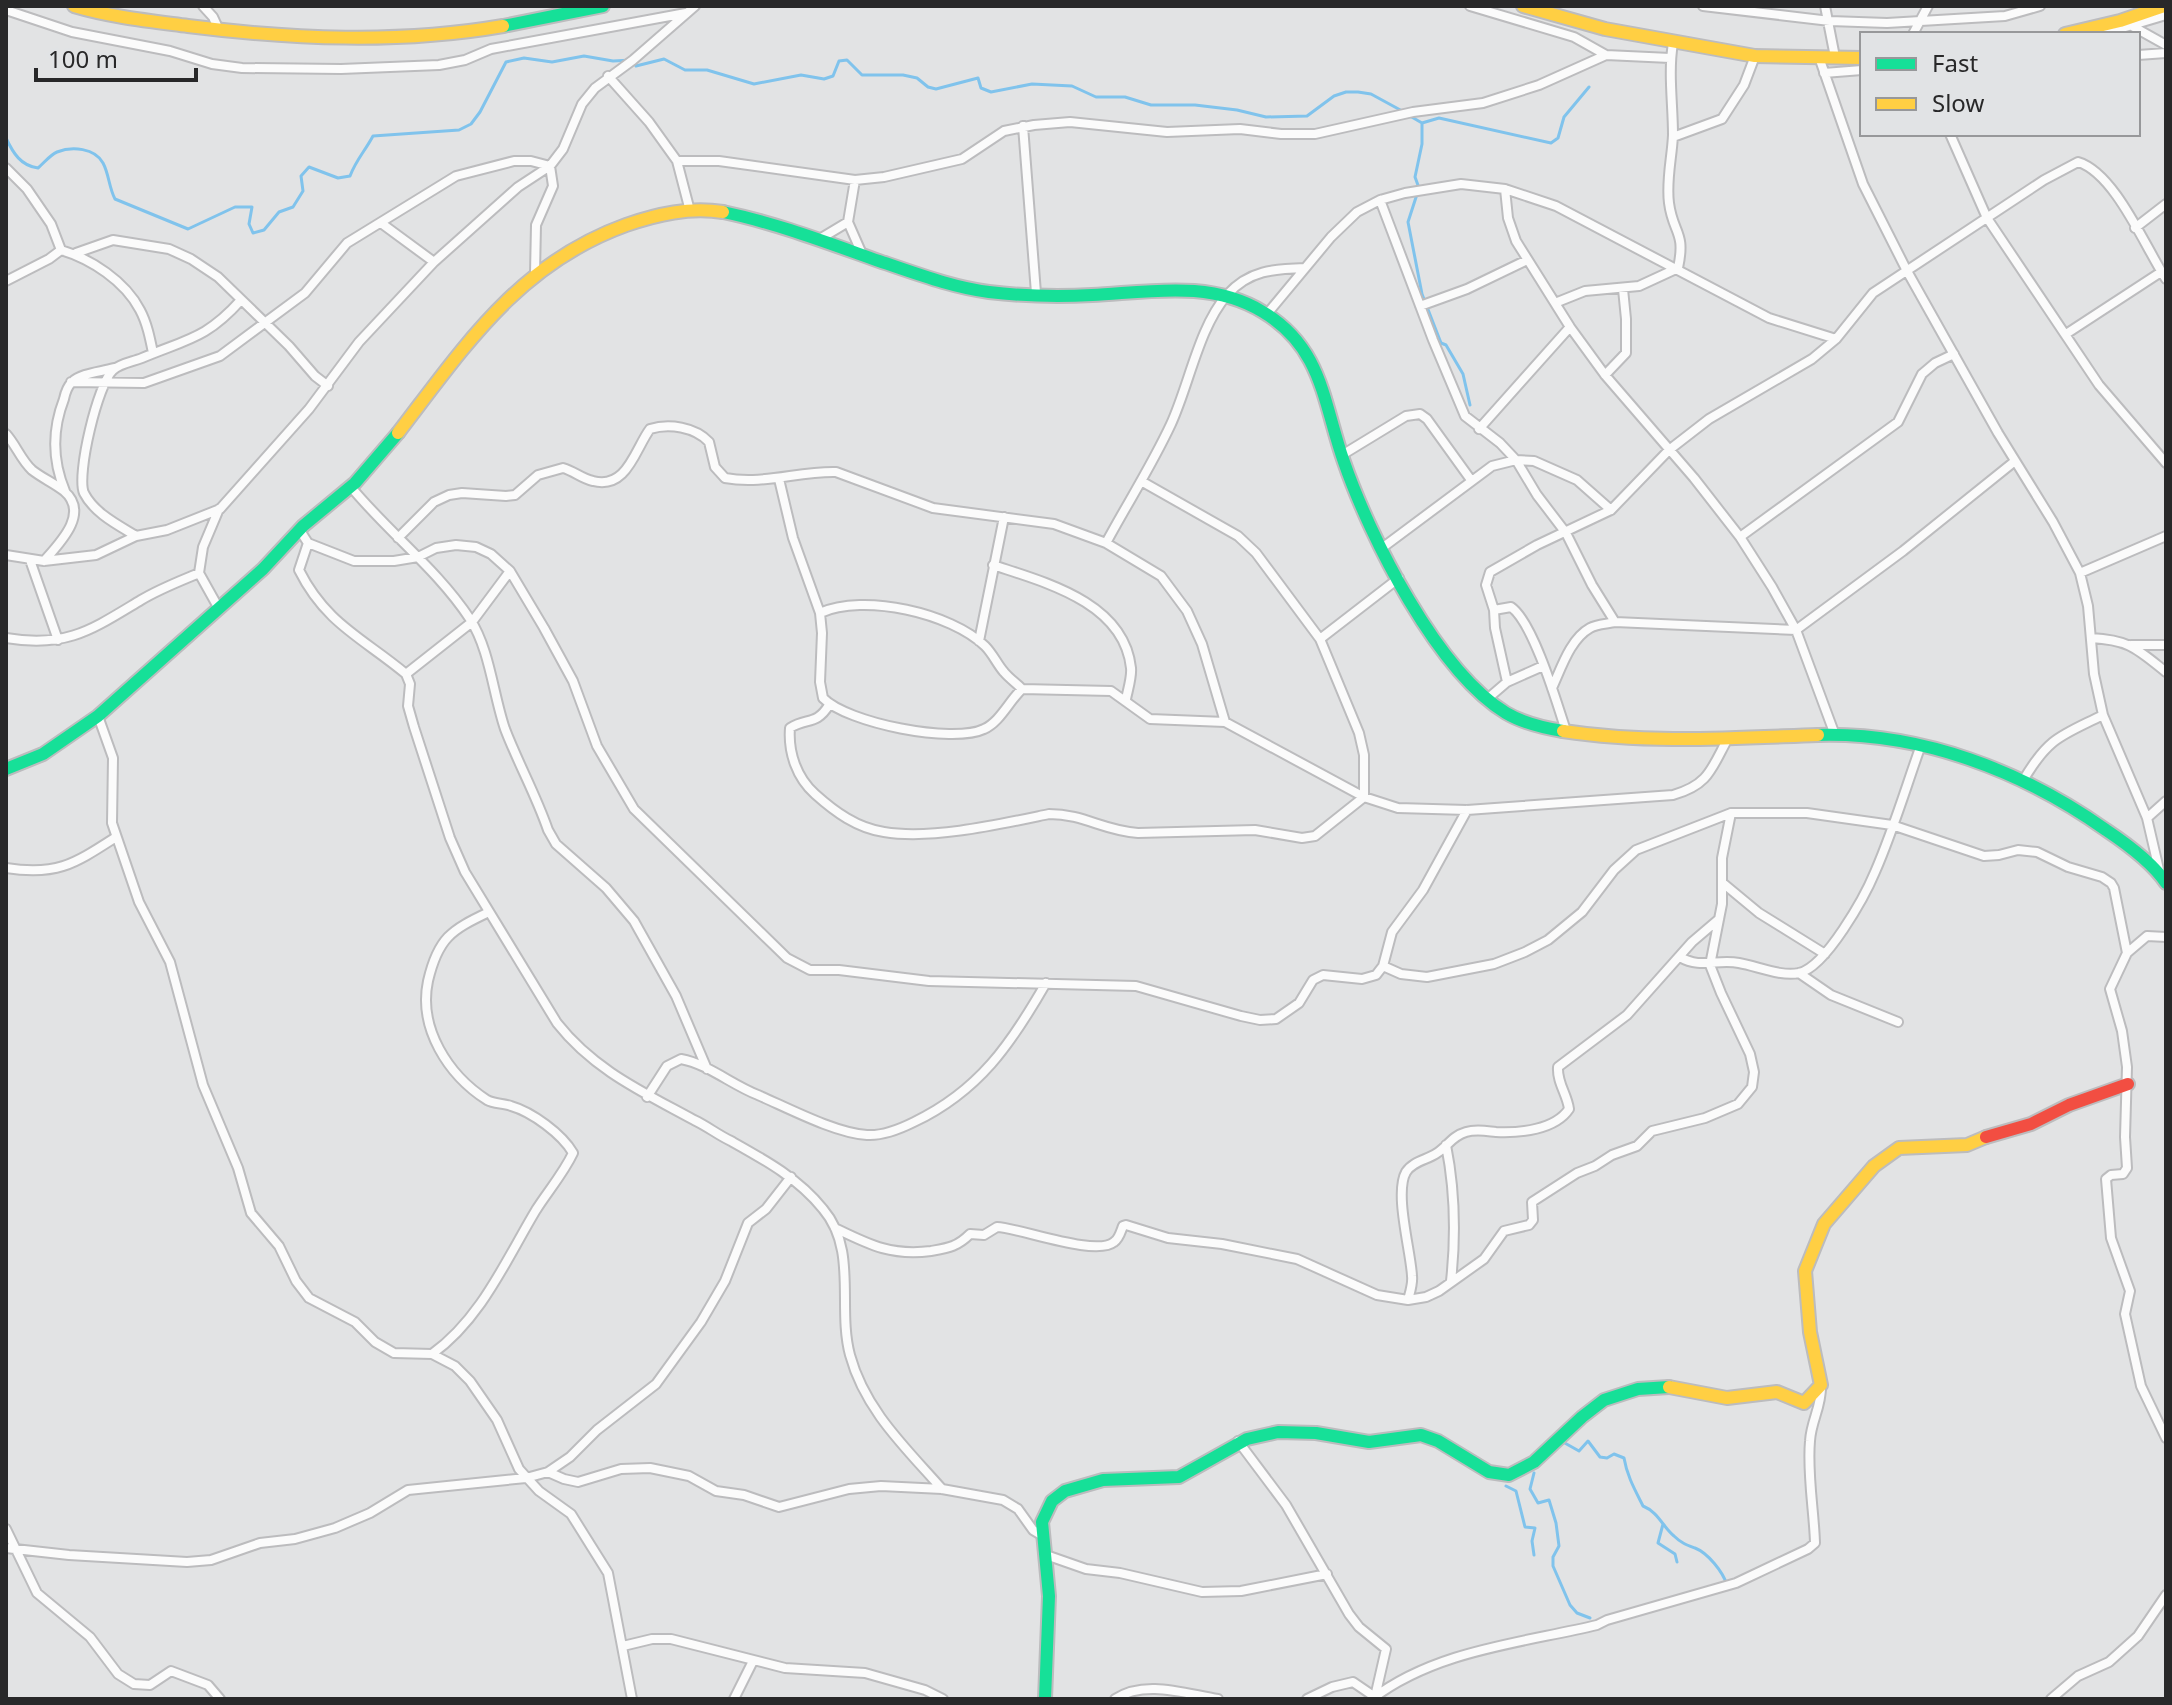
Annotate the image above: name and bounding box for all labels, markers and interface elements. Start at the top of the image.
scale bar [36,32,196,82]
legend [1860,32,2140,136]
text: 100 m [48,42,118,75]
text: Fast [1932,46,1978,79]
text: Slow [1932,86,1984,119]

